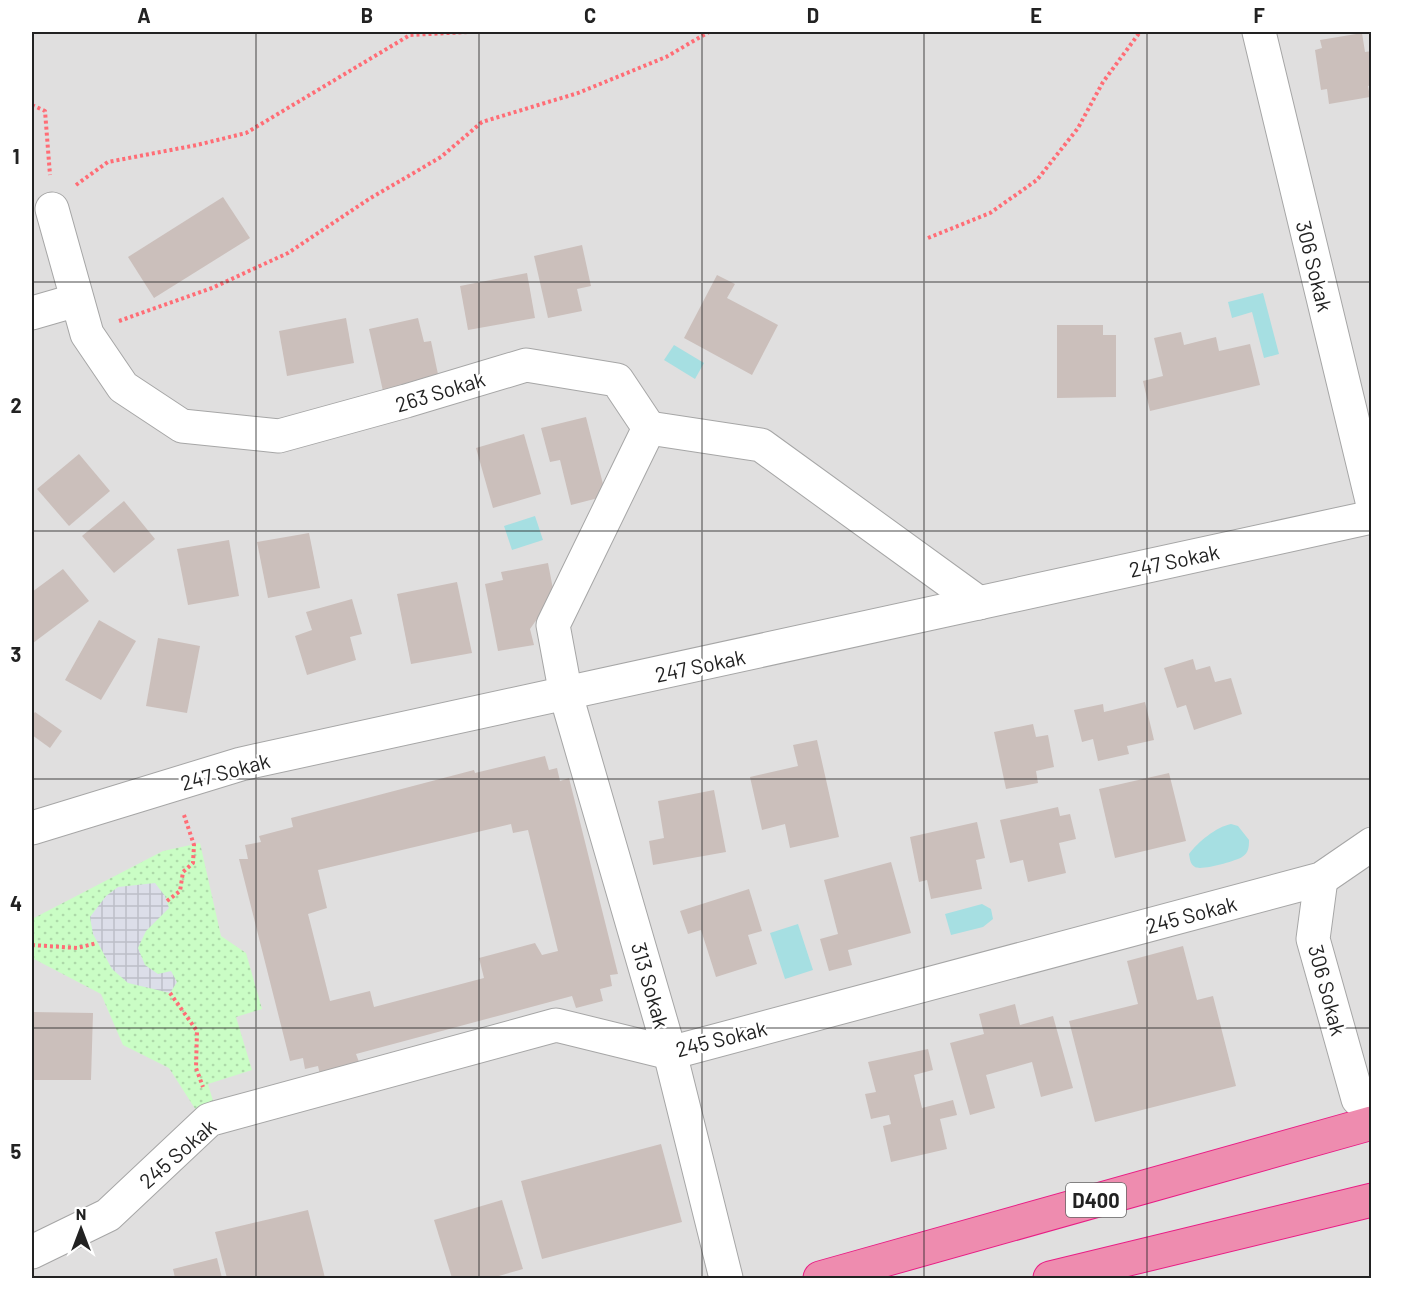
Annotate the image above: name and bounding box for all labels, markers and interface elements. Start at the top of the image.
text: A [137,3,151,27]
text: B [361,3,373,27]
text: C [584,3,596,27]
text: D [807,3,819,27]
text: E [1030,3,1042,27]
text: F [1253,3,1265,27]
text: 1 [12,144,20,168]
street label: 306 Sokak [1292,218,1338,314]
street label: 263 Sokak [392,366,488,416]
text: 2 [10,393,22,417]
street label: 247 Sokak [1127,538,1221,582]
text: 3 [11,642,21,666]
street label: 247 Sokak [653,643,747,687]
street label: 247 Sokak [178,747,272,795]
street label: 245 Sokak [1143,890,1239,938]
text: 4 [10,891,22,915]
street label: 313 Sokak [627,939,675,1031]
street label: 306 Sokak [1304,942,1352,1038]
street label: 245 Sokak [673,1015,769,1061]
street label: 245 Sokak [134,1113,220,1193]
text: 5 [11,1139,22,1163]
road number: D400 [1066,1183,1126,1217]
north arrow [51,1199,111,1259]
text: N [76,1204,86,1223]

